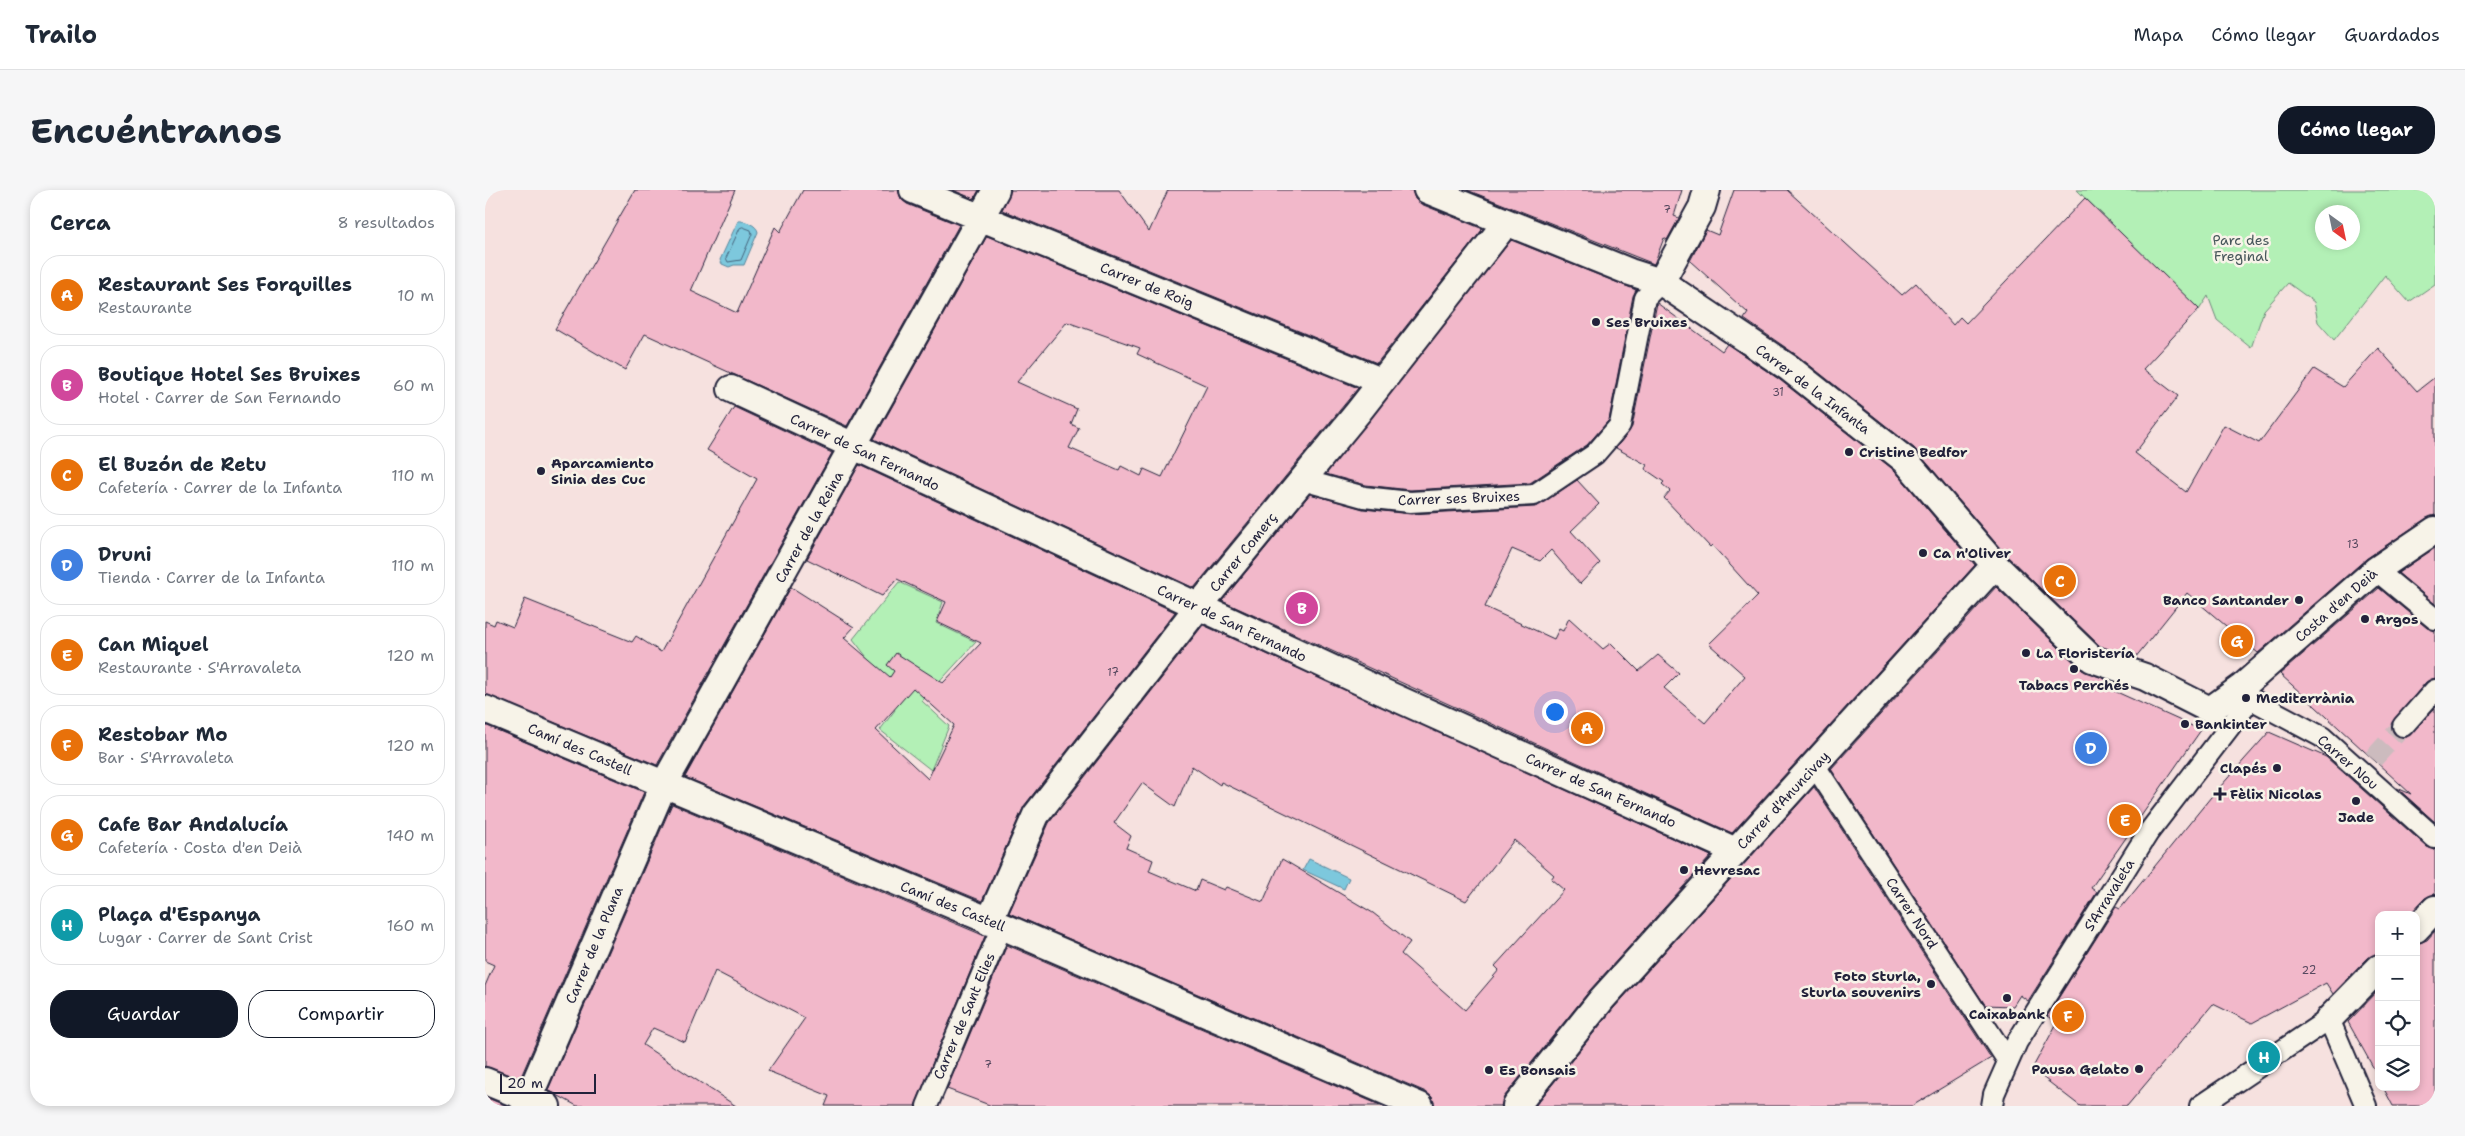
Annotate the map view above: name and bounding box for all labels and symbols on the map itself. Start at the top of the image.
house number: 7 [1663,202,1671,217]
north arrow [2315,205,2360,250]
park label: Parc des Freginal [2213,231,2270,265]
street label: Carrer de Roig [1098,258,1196,312]
place label: Ses Bruixes [1606,313,1687,331]
marker: Ses Bruixes [1590,316,1602,328]
street label: Carrer de la Infanta [1752,340,1874,438]
house number: 31 [1772,385,1784,400]
street label: Carrer de San Fernando [787,409,943,495]
place label: Cristine Bedfor [1859,443,1968,461]
marker: Cristine Bedfor [1843,446,1855,458]
place label: Aparcamiento Sinia des Cuc [551,454,654,488]
marker: Aparcamiento Sinia des Cuc [535,465,547,477]
street label: Carrer de la Reina [771,468,847,586]
street label: Carrer ses Bruixes [1398,487,1520,509]
street label: Carrer Comerç [1205,509,1281,595]
house number: 13 [2347,537,2359,552]
place label: Ca n'Oliver [1933,544,2012,562]
marker: Ca n'Oliver [1917,547,1929,559]
pin: C [2044,562,2076,600]
street label: Costa d'en Deià [2291,564,2381,646]
street label: Carrer de San Fernando [1154,580,1310,666]
pin: B [1286,589,1318,627]
place label: Banco Santander [2163,591,2289,609]
marker: Banco Santander [2293,594,2305,606]
place label: Argos [2375,610,2418,628]
marker: Argos [2359,613,2371,625]
pin: G [2221,622,2253,660]
place label: La Floristería [2036,644,2135,662]
marker: La Floristería [2020,647,2032,659]
marker: Tabacs Perchés [2068,663,2080,675]
house number: 17 [1107,665,1119,680]
place label: Tabacs Perchés [2019,676,2129,694]
place label: Mediterrània [2256,689,2355,707]
marker: Mediterrània [2240,692,2252,704]
your location [1542,699,1568,725]
pin: A [1571,709,1603,747]
place label: Bankinter [2195,715,2268,733]
marker: Bankinter [2179,718,2191,730]
street label: Camí des Castell [525,719,636,779]
pin: D [2075,729,2107,767]
street label: Carrer Nou [2314,731,2382,793]
street label: Carrer d'Anuncivay [1733,747,1833,853]
street label: Carrer de San Fernando [1523,749,1679,831]
place label: Clapés [2220,759,2267,777]
marker: Clapés [2271,762,2283,774]
place label: Fèlix Nicolas [2230,785,2322,803]
marker: Fèlix Nicolas [2214,788,2226,800]
marker: Jade [2350,795,2362,807]
pin: E [2109,801,2141,839]
place label: Jade [2338,808,2374,826]
street label: S'Arravaleta [2080,855,2138,934]
place label: Hevresac [1694,861,1760,879]
marker: Hevresac [1678,864,1690,876]
street label: Carrer Nord [1882,874,1942,952]
street label: Camí des Castell [898,877,1009,936]
street label: Carrer de la Plana [561,884,627,1006]
street label: Carrer de Sant Elies [929,950,999,1082]
house number: 22 [2302,963,2316,978]
place label: Foto Sturla, Sturla souvenirs [1801,967,1921,1001]
marker: Foto Sturla, Sturla souvenirs [1925,978,1937,990]
marker: Caixabank [2001,992,2013,1004]
pin: F [2052,997,2084,1035]
place label: Caixabank [1969,1005,2045,1023]
pin: H [2248,1038,2280,1076]
house number: 7 [984,1057,992,1072]
place label: Pausa Gelato [2032,1060,2129,1078]
place label: Es Bonsais [1499,1061,1576,1079]
marker: Pausa Gelato [2133,1063,2145,1075]
marker: Es Bonsais [1483,1064,1495,1076]
scale bar [500,1071,596,1094]

